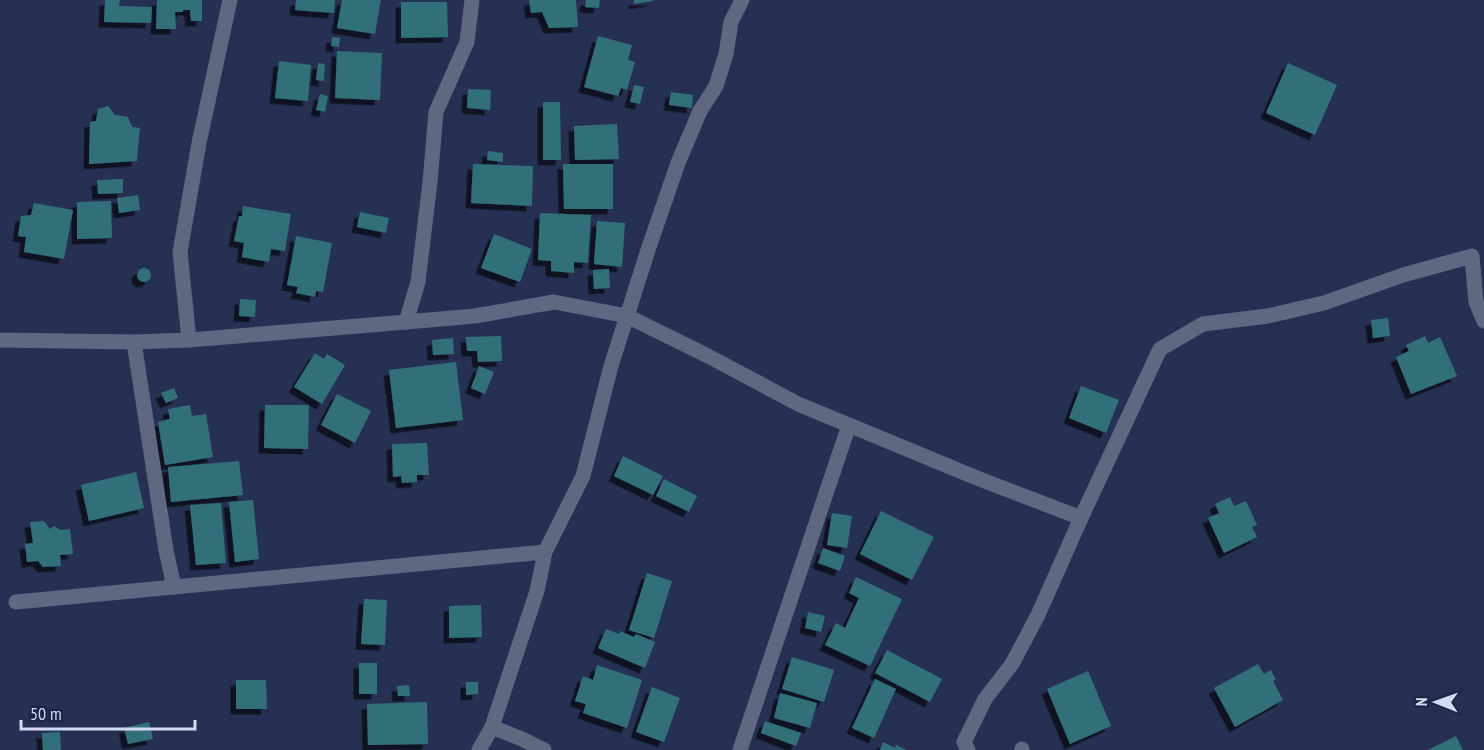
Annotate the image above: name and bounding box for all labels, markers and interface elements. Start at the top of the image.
north arrow [1406,672,1466,732]
scale bar [21,693,195,731]
text: N [1411,697,1431,706]
text: 50 m [30,702,62,725]

